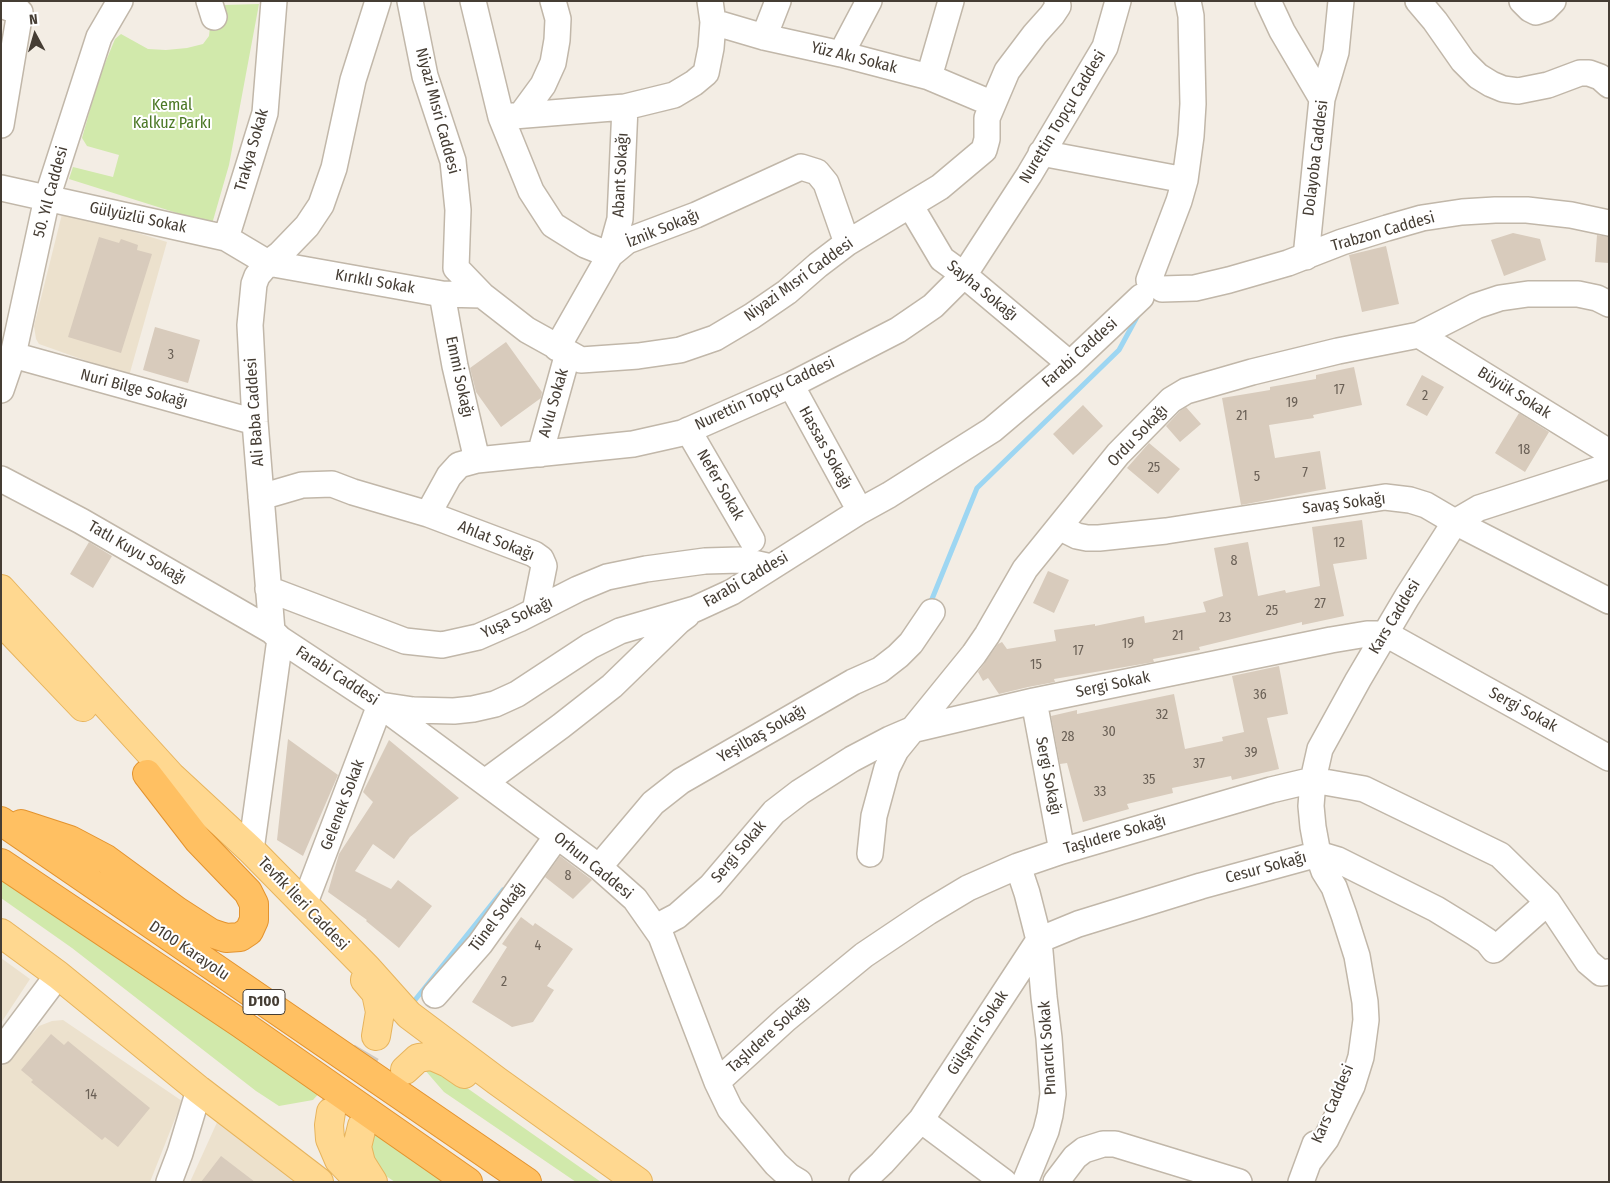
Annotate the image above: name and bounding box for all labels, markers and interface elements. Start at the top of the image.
north arrow [10,10,60,60]
text: N [28,11,38,28]
street label: Yüz Akı Sokak [809,38,899,78]
street label: Niyazi Mısri Caddesi [411,46,463,176]
street label: Nurettin Topçu Caddesi [1016,47,1110,187]
park label: Kemal Kalkuz Parkı [133,96,211,134]
street label: Dolayoba Caddesi [1299,99,1333,217]
street label: Trakya Sokak [231,107,273,193]
street label: Abant Sokağı [609,132,633,218]
street label: 50. Yıl Caddesi [30,144,72,240]
street label: Gülyüzlü Sokak [88,198,188,238]
street label: İznik Sokağı [624,206,702,252]
street label: Trabzon Caddesi [1329,208,1437,256]
street label: Niyazi Mısri Caddesi [741,234,857,326]
street label: Sayha Sokağı [943,257,1021,325]
street label: Kırıklı Sokak [334,266,416,298]
street label: Farabi Caddesi [1038,314,1122,392]
street label: Emmi Sokağı [441,335,477,419]
house number: 3 [168,347,174,363]
street label: Nurettin Topçu Caddesi [692,353,838,435]
street label: Ali Baba Caddesi [242,357,268,467]
street label: Büyük Sokak [1474,363,1554,423]
street label: Nuri Bilge Sokağı [78,365,190,413]
street label: Avlu Sokak [535,366,573,440]
house number: 17 [1333,382,1345,398]
house number: 2 [1422,388,1428,404]
house number: 19 [1286,395,1298,411]
street label: Ordu Sokağı [1104,401,1172,471]
street label: Hassas Sokağı [794,403,856,493]
house number: 21 [1236,408,1248,424]
house number: 18 [1518,442,1530,458]
street label: Nefer Sokak [692,446,748,524]
house number: 25 [1148,460,1160,476]
house number: 7 [1302,465,1308,481]
house number: 5 [1254,469,1260,485]
street label: Savaş Sokağı [1301,489,1387,519]
street label: Tatlı Kuyu Sokağı [84,517,190,589]
street label: Ahlat Sokağı [455,517,537,565]
house number: 12 [1333,535,1345,551]
street label: Farabi Caddesi [700,548,792,612]
house number: 8 [1231,553,1237,569]
street label: Kars Caddesi [1365,576,1425,658]
street label: Yuşa Sokağı [478,593,556,643]
house number: 27 [1314,596,1326,612]
house number: 25 [1266,603,1278,619]
house number: 23 [1219,610,1231,626]
house number: 21 [1172,628,1184,644]
house number: 19 [1122,636,1134,652]
street label: Farabi Caddesi [292,642,382,710]
house number: 17 [1072,643,1084,659]
house number: 15 [1030,657,1042,673]
street label: Sergi Sokak [1074,668,1152,702]
street label: Sergi Sokak [1485,683,1561,737]
house number: 36 [1253,687,1267,703]
street label: Yeşilbaş Sokağı [714,701,810,767]
house number: 32 [1156,707,1168,723]
house number: 30 [1102,724,1116,740]
house number: 28 [1061,729,1075,745]
street label: Sergi Sokağı [1031,735,1065,817]
house number: 39 [1245,745,1257,761]
house number: 37 [1193,756,1205,772]
street label: Gelenek Sokak [317,757,369,853]
house number: 35 [1143,772,1155,788]
house number: 33 [1094,784,1106,800]
street label: Taşlıdere Sokağı [1062,811,1168,859]
street label: Sergi Sokak [707,817,771,887]
street label: Orhun Caddesi [550,828,636,904]
street label: Cesur Sokağı [1223,848,1309,888]
street label: Tevfik İleri Caddesi [254,853,352,955]
house number: 8 [565,868,571,884]
street label: Tünel Sokağı [466,878,530,956]
street label: D100 Karayolu [145,917,233,985]
house number: 4 [535,938,541,954]
house number: 2 [501,974,507,990]
street label: Gülşehri Sokak [943,987,1013,1079]
road number: D100 [243,990,285,1014]
street label: Taşlıdere Sokağı [723,993,815,1077]
street label: Pınarcık Sokak [1035,1000,1061,1096]
street label: Kars Caddesi [1308,1062,1358,1146]
house number: 14 [85,1087,97,1103]

